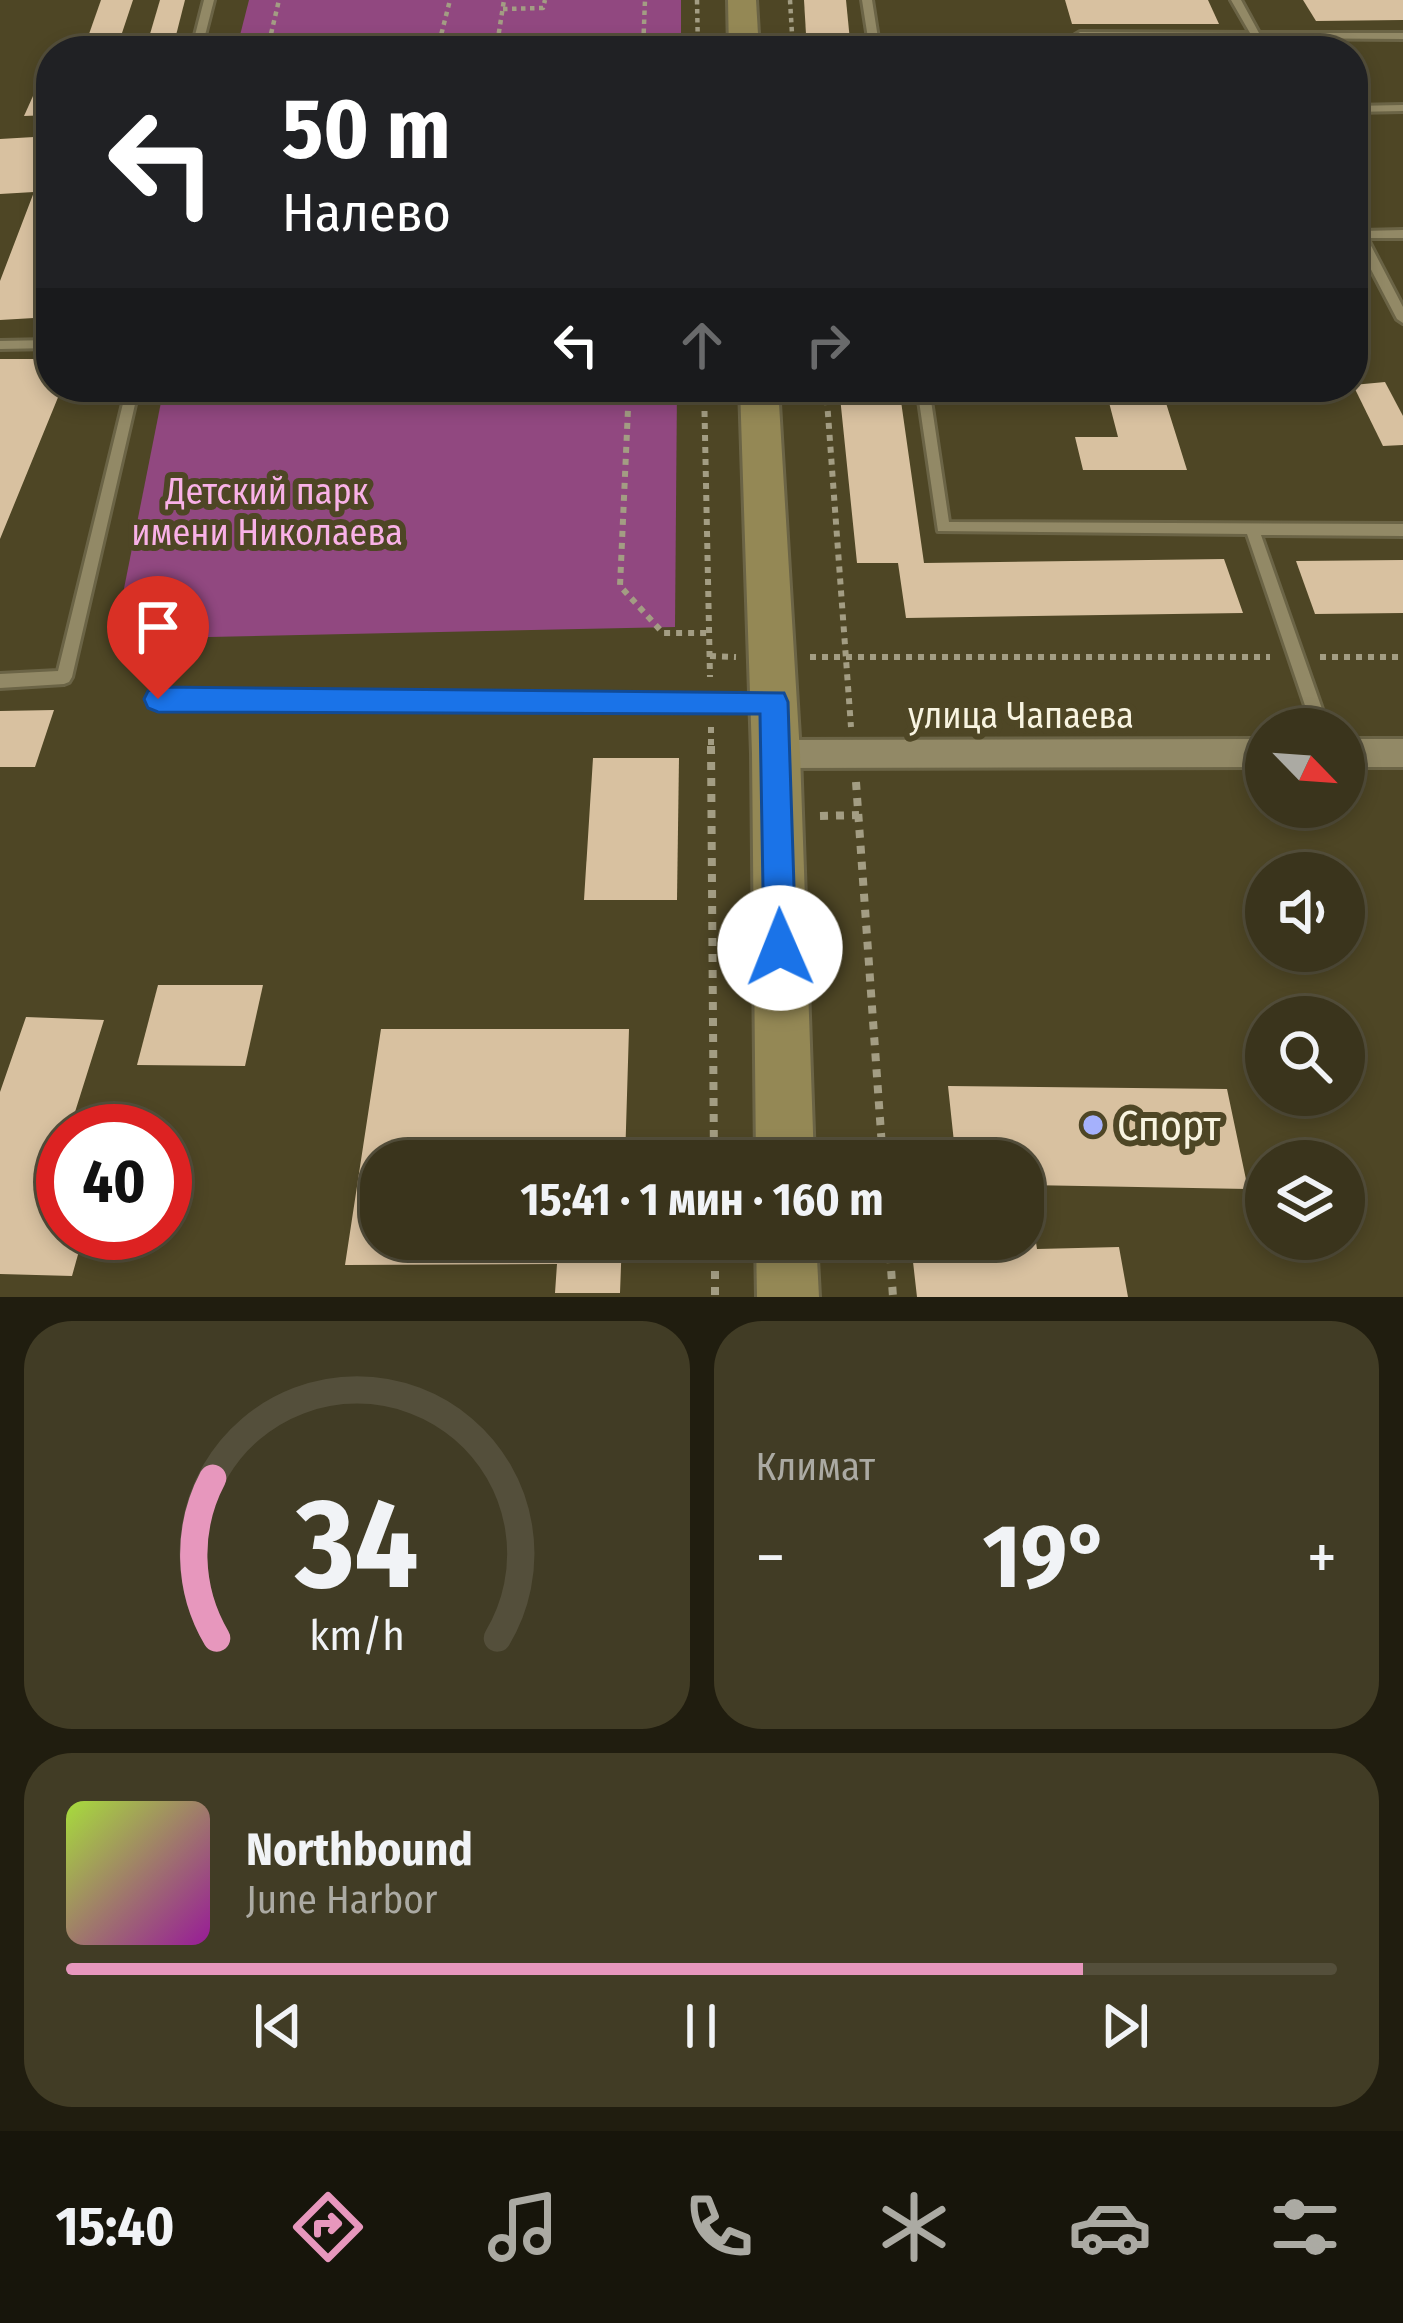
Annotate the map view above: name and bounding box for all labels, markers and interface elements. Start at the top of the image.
text: 50 m [282,79,451,180]
icon: left [84,84,240,240]
text: Налево [282,181,451,245]
icon: left [543,312,609,378]
icon: ahead [669,312,735,378]
icon: right [795,312,861,378]
park label: Детский парк имени Николаева [131,470,403,555]
pin [107,576,209,699]
icon: arrive [125,594,191,660]
street label: улица Чапаева [908,694,1134,738]
north arrow [1245,708,1365,828]
map controls [1245,708,1365,1260]
button: sound [1245,852,1365,972]
position arrow [717,885,843,1011]
button: search [1245,996,1365,1116]
place label: Спорт [1117,1101,1221,1151]
speed limit sign: 40 [36,1104,192,1260]
marker: Спорт [1080,1112,1106,1138]
button: layers [1245,1140,1365,1260]
text: 15:41 · 1 мин · 160 m [520,1173,884,1227]
text: Климат [756,1444,875,1490]
text: 34 [294,1470,418,1620]
text: 19° [983,1503,1109,1611]
text: − [756,1518,785,1597]
text: + [1307,1518,1337,1597]
text: km/h [309,1610,405,1661]
text: Northbound [246,1823,473,1877]
text: June Harbor [246,1877,437,1923]
icon: previous [245,1993,311,2059]
icon: pause [668,1993,734,2059]
icon: next [1092,1993,1158,2059]
icon: directions [286,2185,370,2269]
icon: music [481,2185,565,2269]
icon: phone [677,2185,761,2269]
icon: climate [872,2185,956,2269]
icon: car [1068,2185,1152,2269]
icon: filters [1263,2185,1347,2269]
text: 15:40 [56,2195,174,2259]

